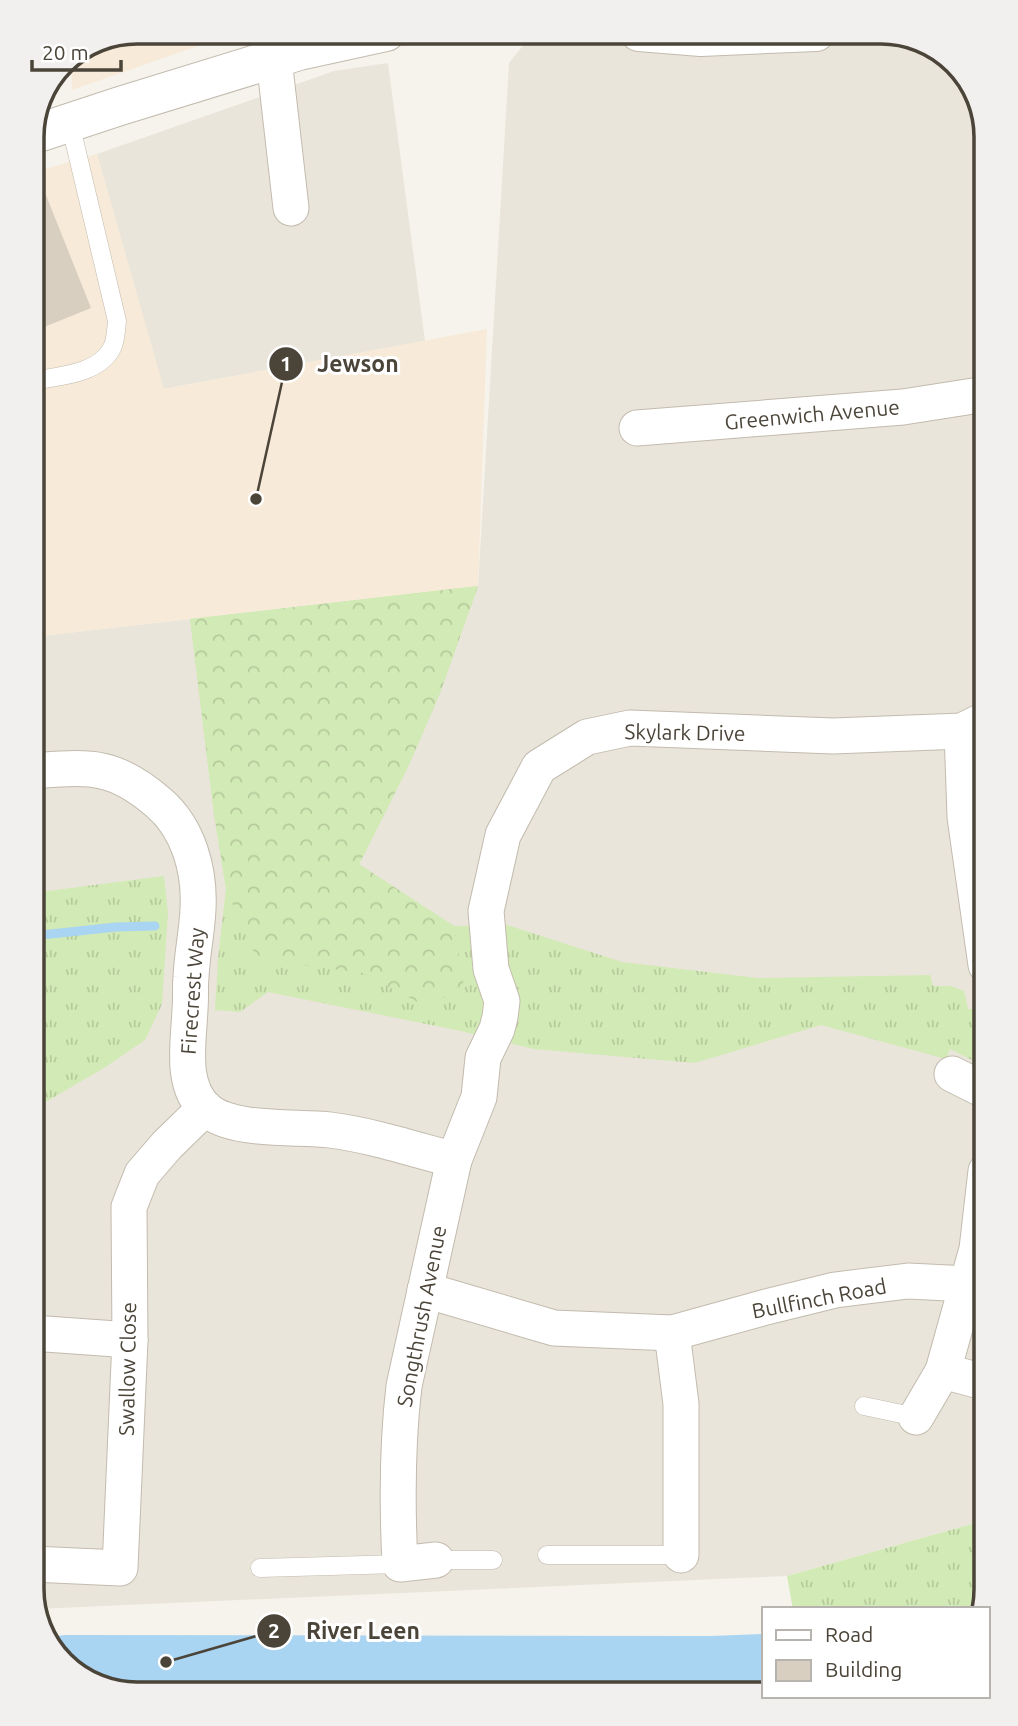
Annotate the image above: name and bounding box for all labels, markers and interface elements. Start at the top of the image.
scale bar [32,28,121,72]
text: 20 m [42,40,89,64]
callout: Jewson [268,342,412,386]
text: 1 [280,351,292,375]
text: Jewson [317,351,399,376]
street label: Greenwich Avenue [723,394,901,434]
street label: Skylark Drive [624,719,746,745]
street label: Firecrest Way [176,927,208,1055]
street label: Songthrush Avenue [392,1223,450,1409]
street label: Bullfinch Road [750,1273,888,1323]
street label: Swallow Close [114,1302,140,1436]
legend [762,1607,990,1698]
callout: River Leen [257,1609,434,1653]
text: 2 [268,1618,280,1642]
text: River Leen [306,1618,420,1643]
text: Road [825,1622,873,1646]
text: Building [825,1657,902,1681]

